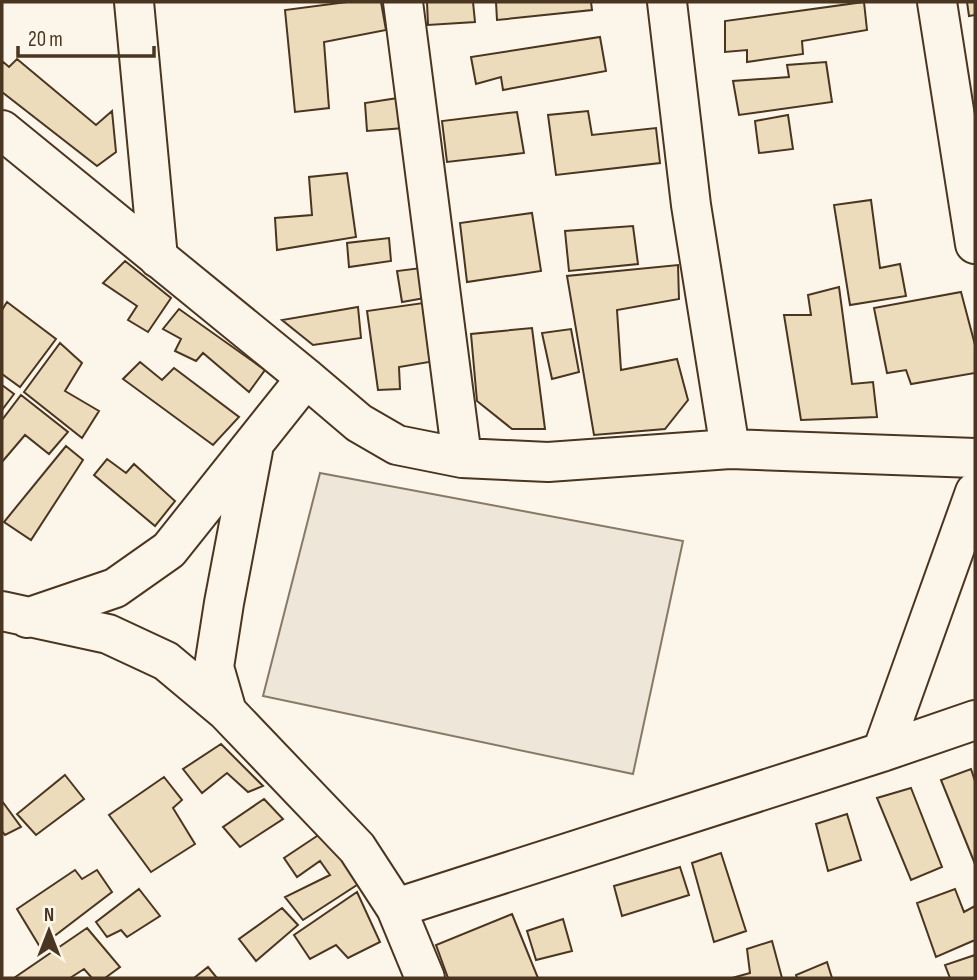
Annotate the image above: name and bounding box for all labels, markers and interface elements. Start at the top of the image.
scale bar [18,14,154,58]
text: 20 m [28,27,63,52]
north arrow [14,896,84,966]
text: N [44,904,54,927]

